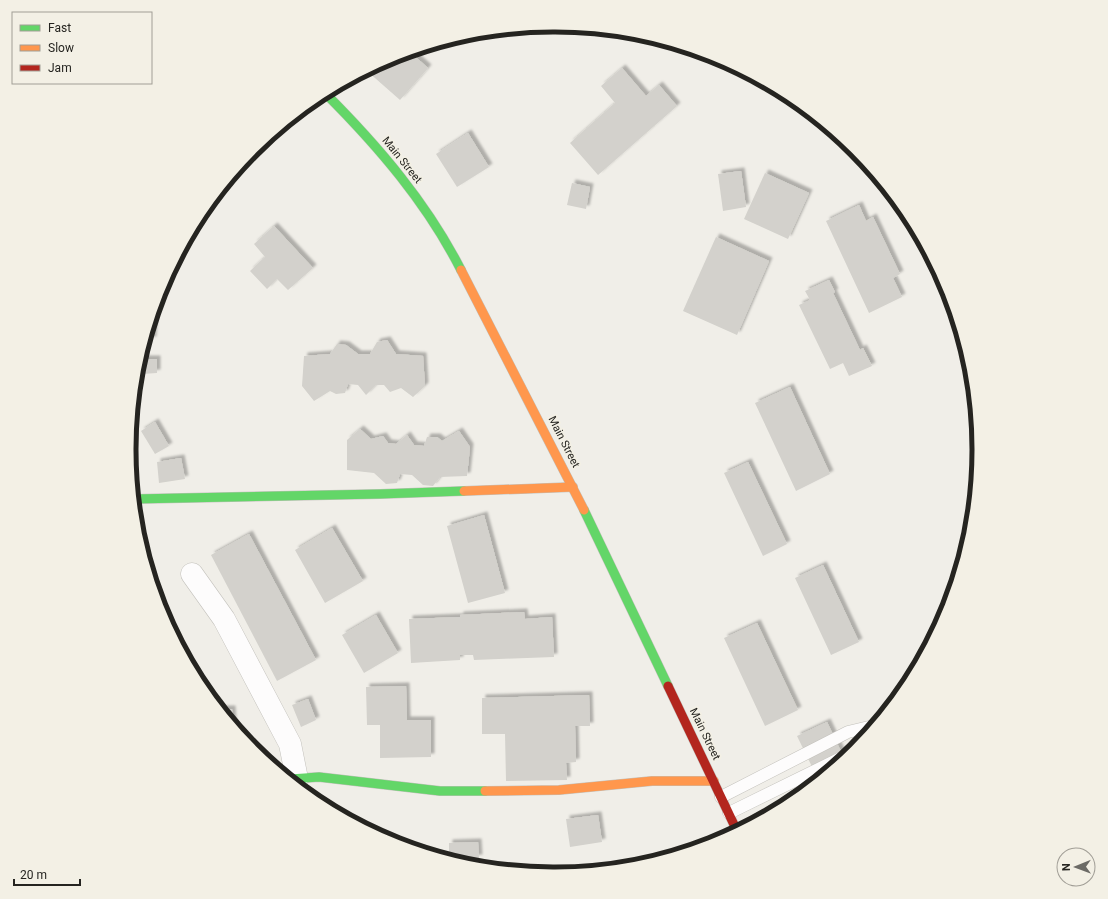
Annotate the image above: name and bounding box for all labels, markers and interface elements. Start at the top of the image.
legend [12,12,152,84]
text: Fast [48,21,71,35]
text: Slow [48,41,74,55]
text: Jam [48,61,72,75]
street label: Main Street [379,134,425,186]
street label: Main Street [545,414,583,470]
street label: Main Street [687,706,723,762]
north arrow [1056,847,1096,887]
scale bar [14,861,80,887]
text: N [1060,863,1073,871]
text: 20 m [20,868,47,882]

